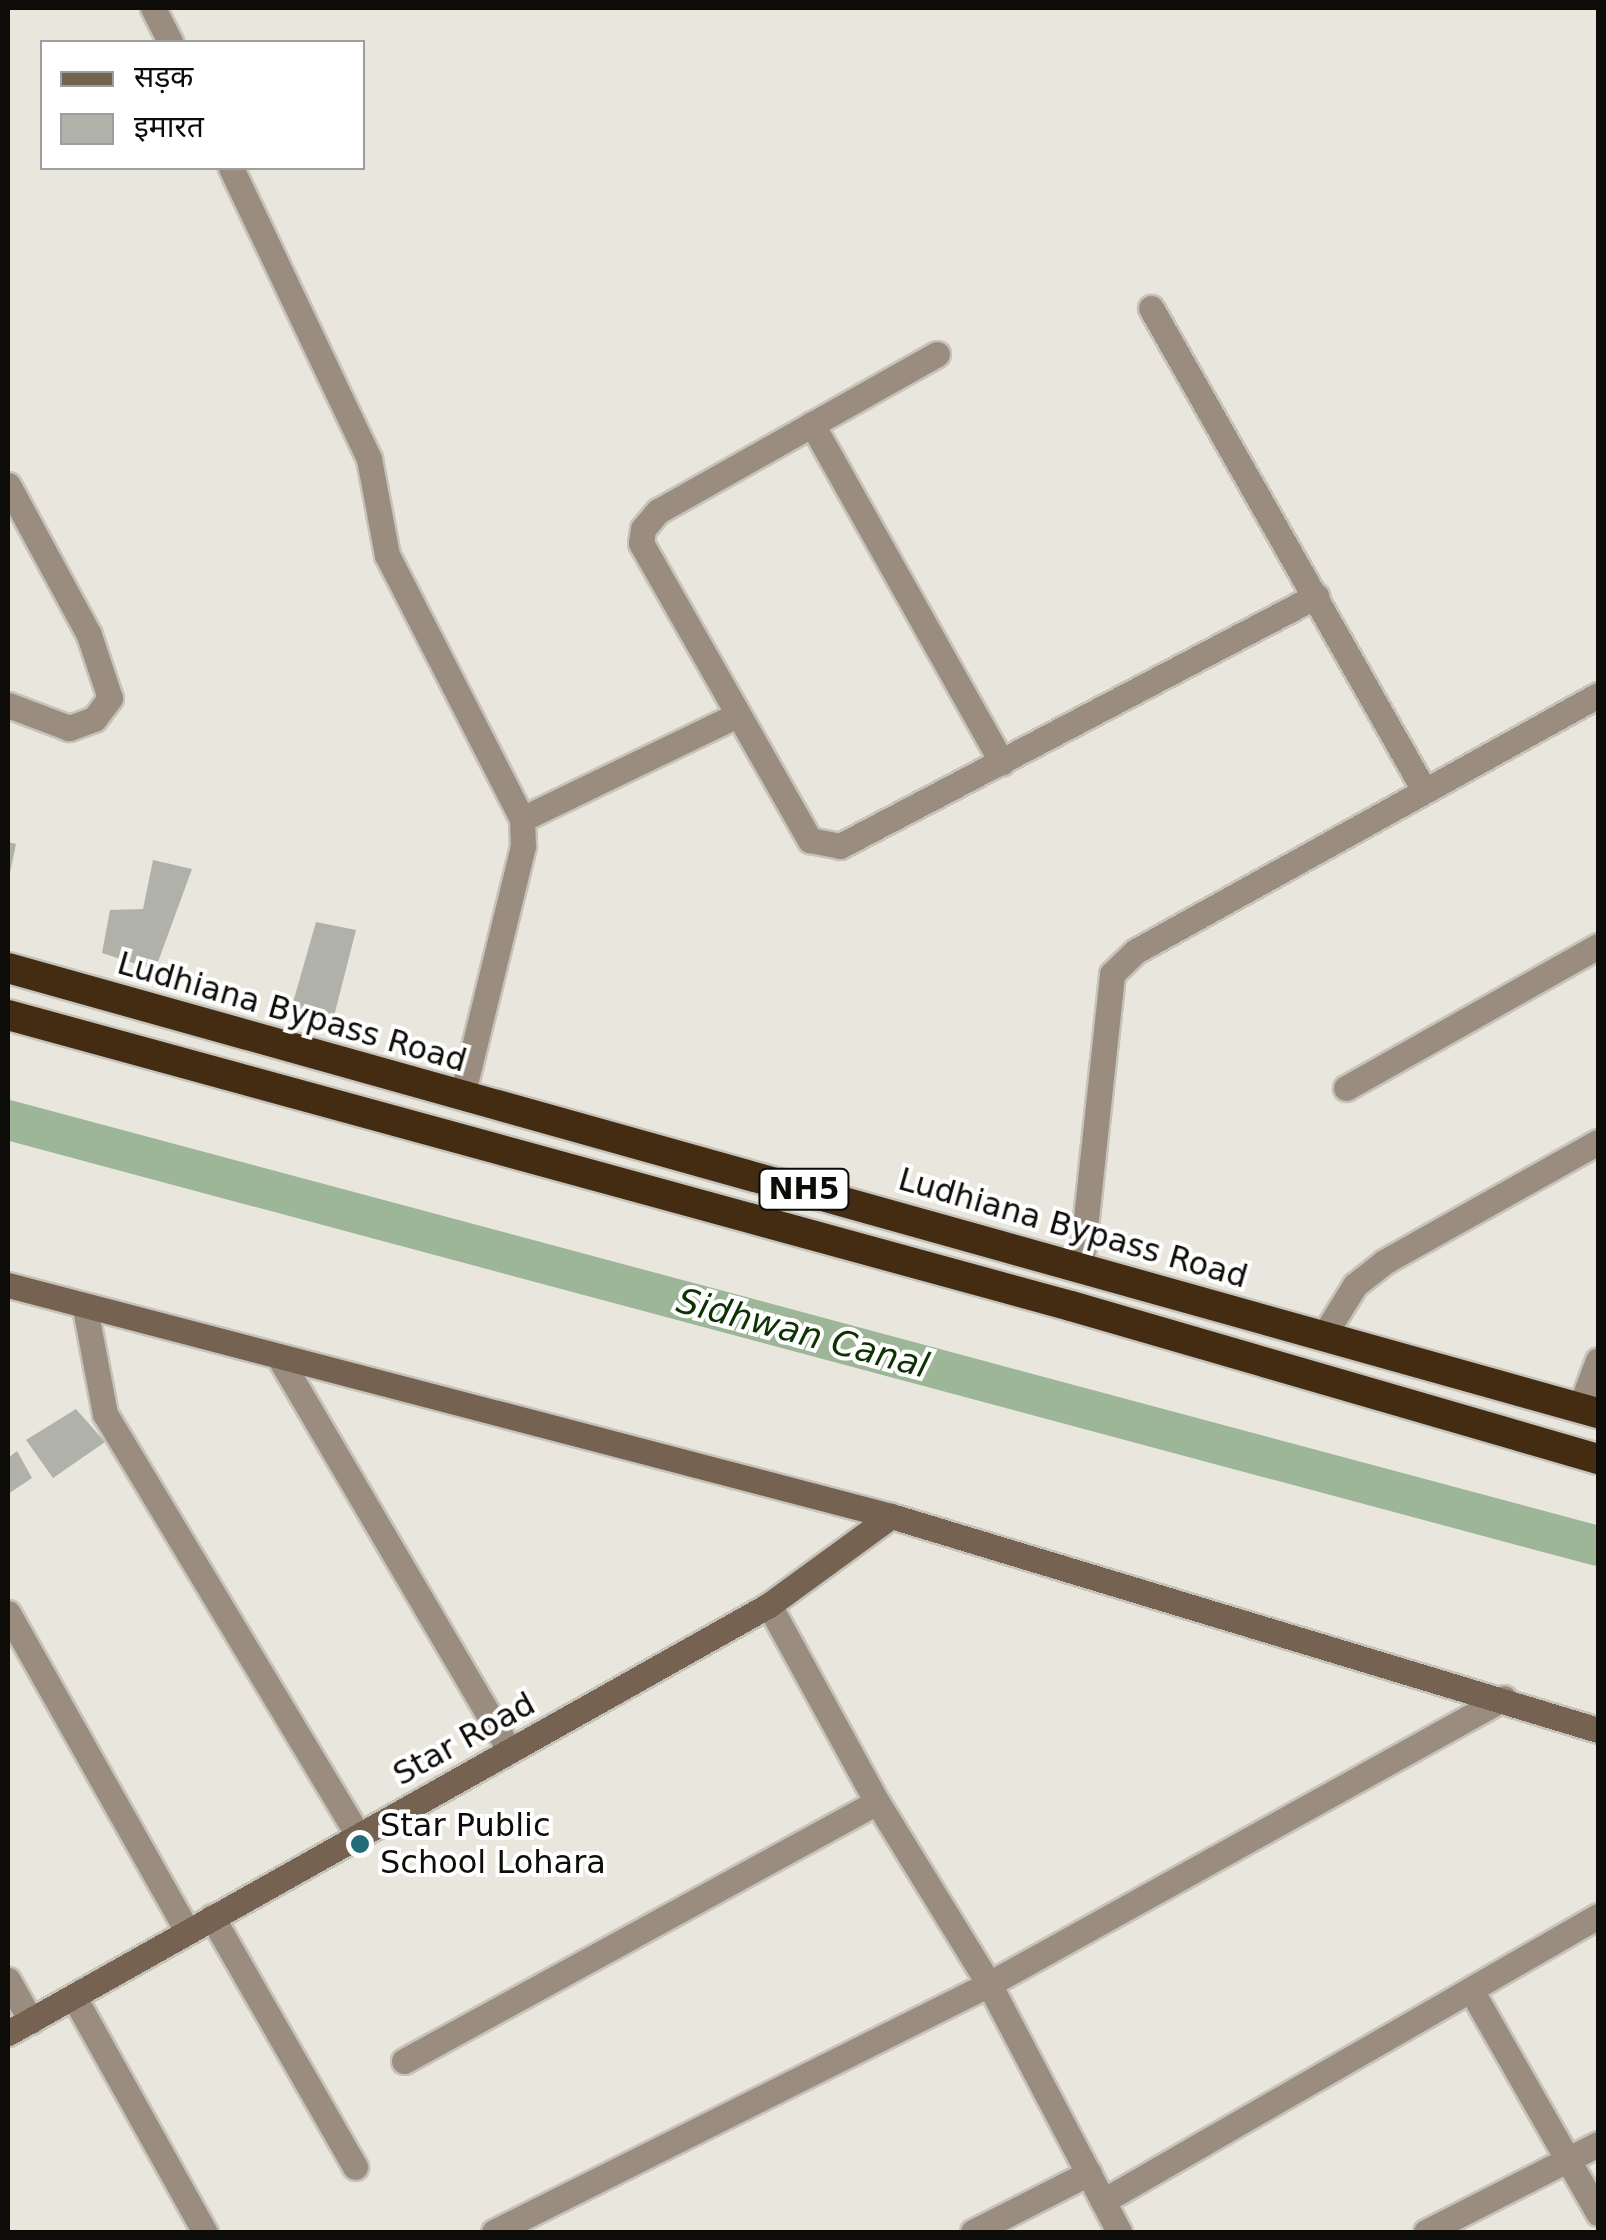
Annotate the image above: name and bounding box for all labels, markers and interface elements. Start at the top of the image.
legend [40,40,365,170]
text: सड़क [134,59,193,94]
text: इमारत [134,109,204,144]
street label: Ludhiana Bypass Road [113,944,471,1080]
street label: Ludhiana Bypass Road [894,1160,1252,1296]
road number: NH5 [756,1164,852,1214]
water label: Sidhwan Canal [672,1279,934,1387]
street label: Star Road [386,1684,542,1794]
place label: Star Public School Lohara [380,1807,606,1882]
marker: Star Public School Lohara [349,1833,371,1855]

